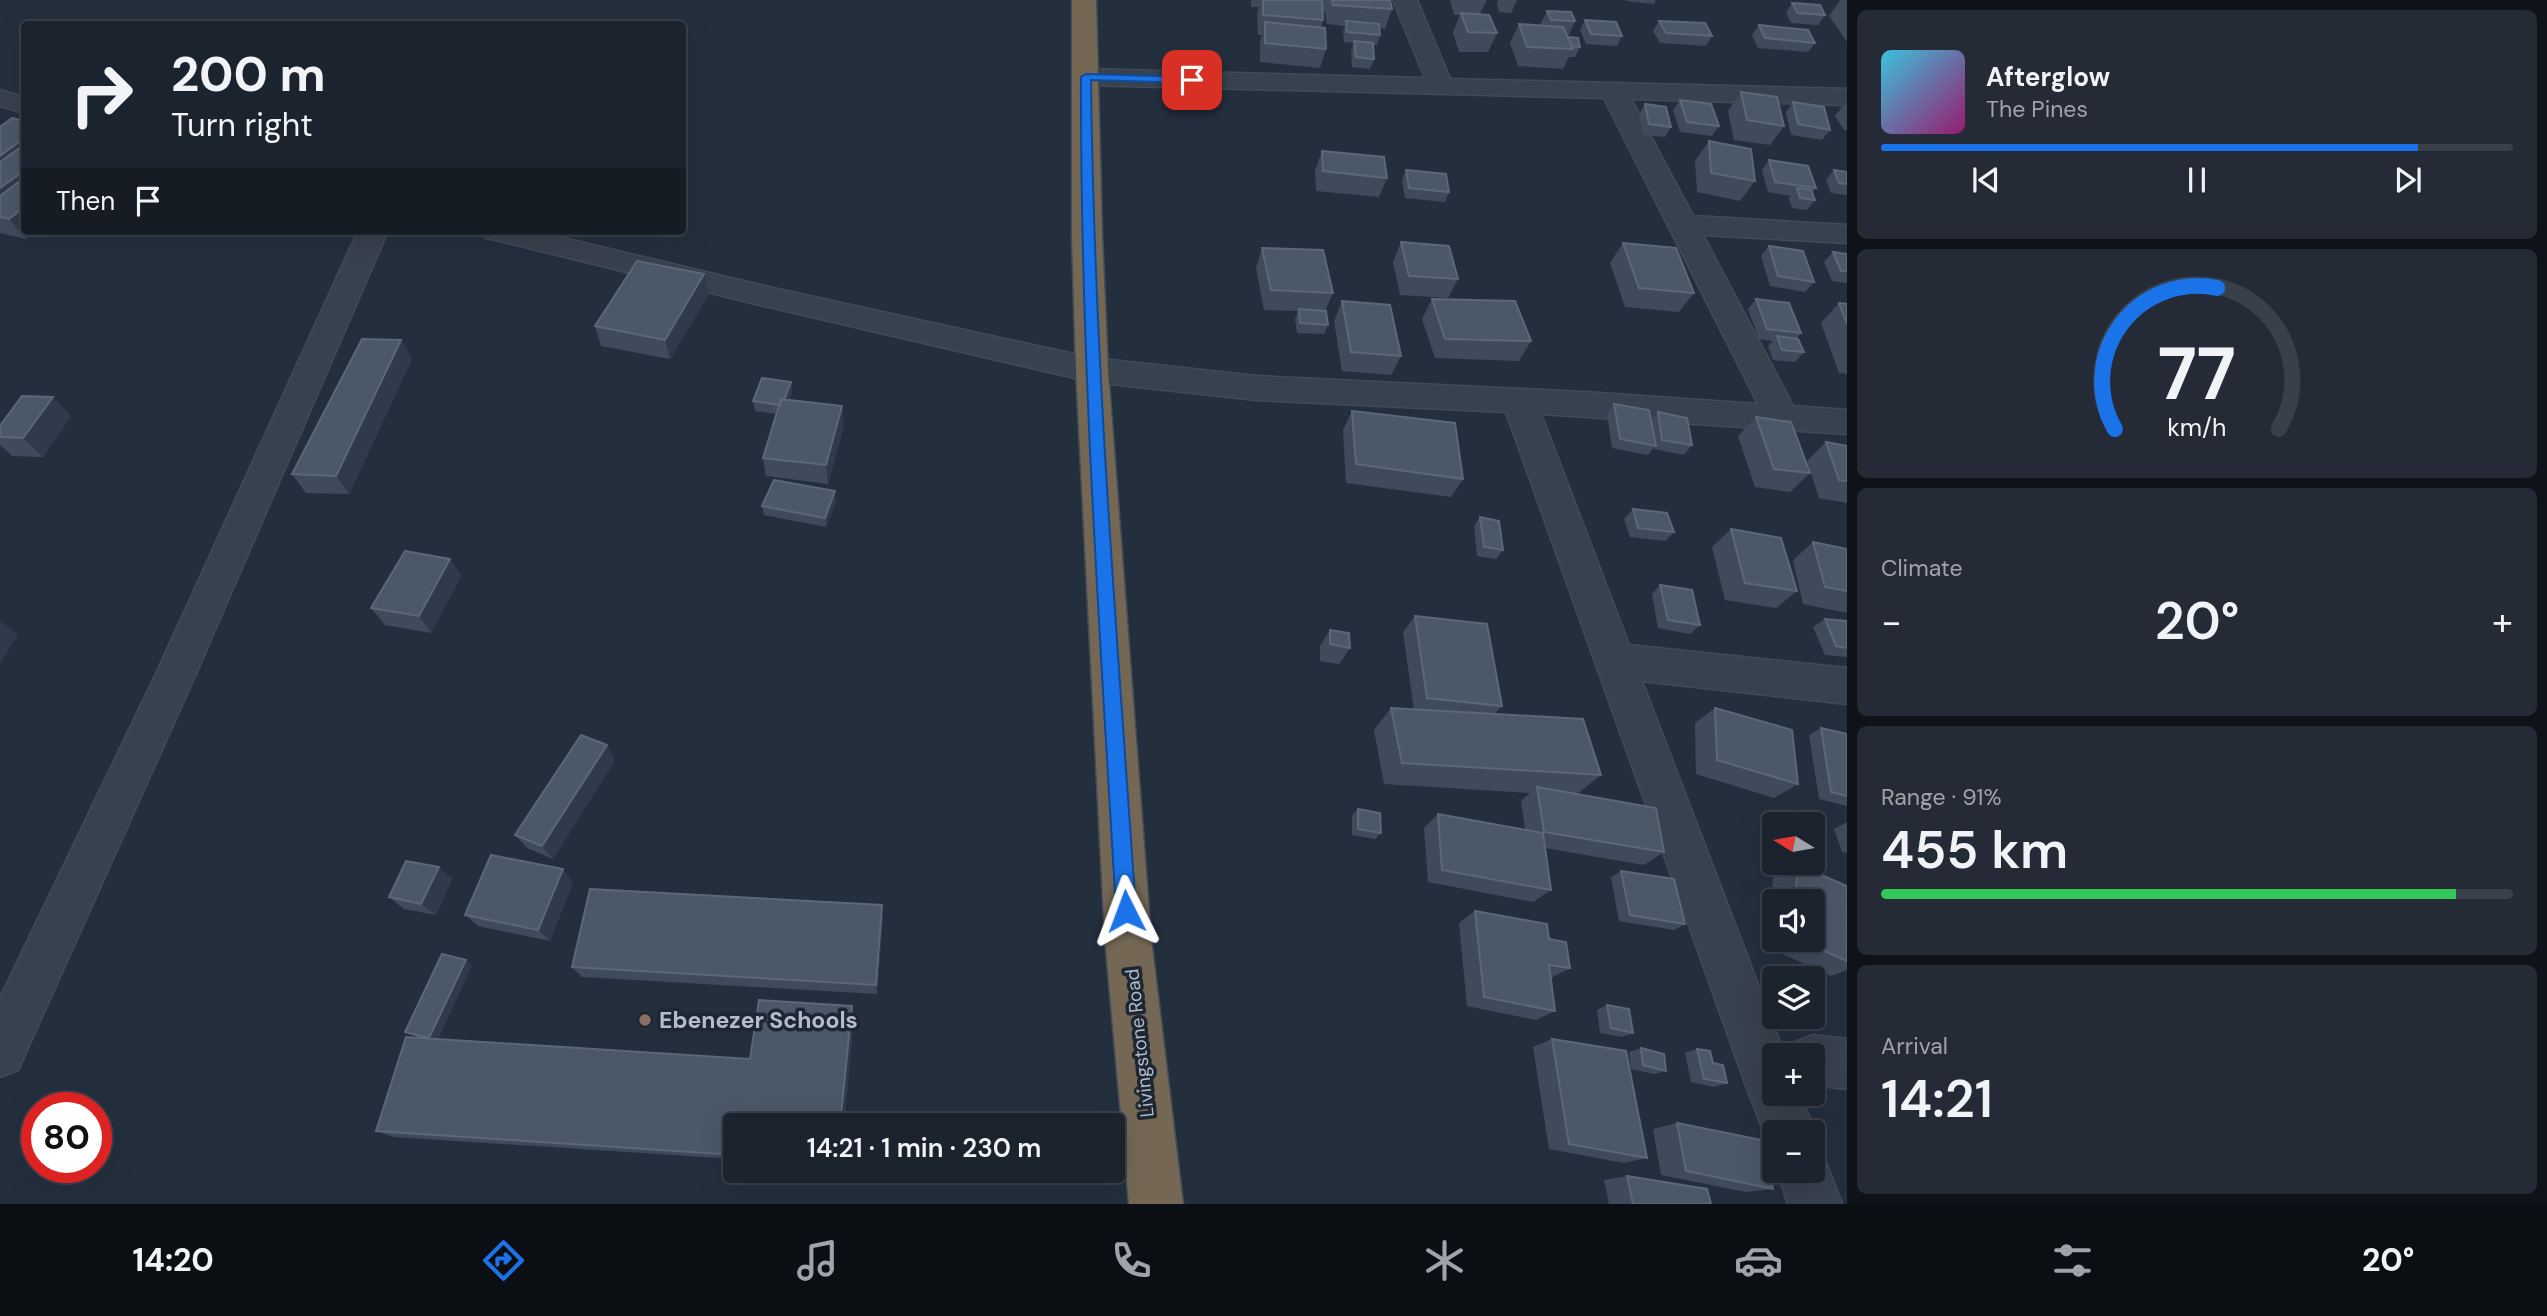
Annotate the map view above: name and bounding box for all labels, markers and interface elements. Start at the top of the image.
text: 200 m [171,42,326,106]
icon: right [56,49,147,140]
pin [1162,50,1222,110]
text: Afterglow [1986,60,2110,94]
icon: arrive [1173,61,1211,99]
text: The Pines [1986,94,2088,124]
text: Turn right [171,104,313,146]
icon: previous [1967,161,2005,199]
icon: pause [2178,161,2216,199]
icon: next [2389,161,2427,199]
icon: arrive [129,182,167,220]
text: Then [56,184,115,218]
text: 77 [2158,328,2236,423]
text: km/h [2167,411,2227,444]
text: Climate [1881,553,1963,583]
text: 20° [2155,587,2239,655]
text: − [1881,597,1902,647]
text: + [2492,597,2513,647]
text: Range · 91% [1881,782,2002,812]
north arrow [1762,812,1825,875]
map controls [1762,812,1825,1183]
text: 455 km [1881,816,2068,884]
position arrow [1089,874,1163,948]
button: sound [1762,889,1825,952]
button: layers [1762,966,1825,1029]
street label: Livingstone Road [1119,967,1160,1118]
place label: Ebenezer Schools [659,1005,858,1035]
marker: Ebenezer Schools [637,1012,653,1028]
text: Arrival [1881,1031,1948,1061]
button: + [1762,1043,1825,1106]
text: 14:21 [1881,1065,1993,1133]
speed limit sign: 80 [21,1092,112,1183]
button: − [1762,1120,1825,1183]
text: 14:21 · 1 min · 230 m [807,1131,1041,1165]
icon: directions [479,1236,528,1285]
icon: music [793,1236,842,1285]
icon: phone [1107,1236,1156,1285]
icon: climate [1420,1236,1469,1285]
icon: car [1734,1236,1783,1285]
icon: filters [2048,1236,2097,1285]
text: 14:20 [132,1239,214,1281]
text: 20° [2362,1239,2414,1281]

